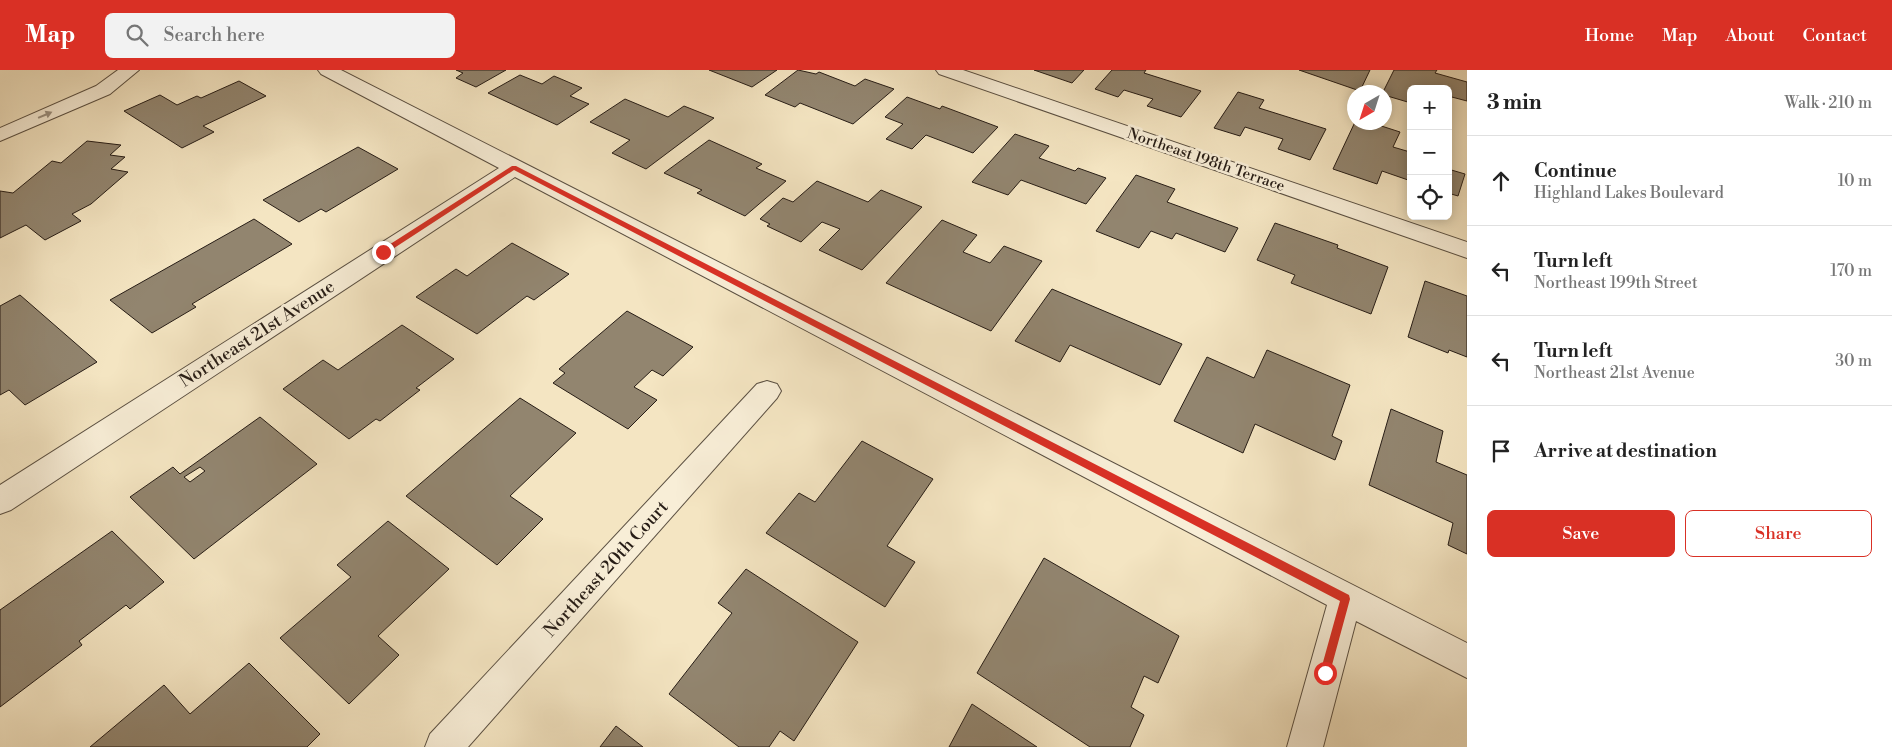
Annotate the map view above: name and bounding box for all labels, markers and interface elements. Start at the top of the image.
search box [105,13,455,58]
text: Map [25,20,75,50]
icon: search [123,21,151,49]
text: Search here [163,23,265,47]
text: Home [1585,24,1634,47]
text: Map [1662,24,1698,47]
text: About [1726,24,1775,47]
text: Contact [1803,24,1867,47]
north arrow [1347,85,1392,130]
map controls [1407,85,1452,220]
button: + [1407,85,1452,130]
text: 3 min [1487,90,1542,116]
text: Walk · 210 m [1784,93,1872,113]
one-way arrow [38,111,52,119]
street label: Northeast 198th Terrace [1125,124,1287,196]
button: − [1407,130,1452,175]
text: Continue [1534,159,1617,183]
icon: ahead [1487,167,1515,195]
text: 10 m [1838,171,1872,191]
button: locate [1407,175,1452,220]
text: Highland Lakes Boulevard [1534,183,1724,203]
route end [372,241,395,264]
text: Turn left [1534,249,1613,273]
icon: left [1487,257,1515,285]
text: 170 m [1830,261,1872,281]
text: Northeast 199th Street [1534,273,1698,293]
street label: Northeast 21st Avenue [175,275,339,393]
text: Turn left [1534,339,1613,363]
icon: left [1487,347,1515,375]
text: 30 m [1835,351,1872,371]
text: Northeast 21st Avenue [1534,363,1695,383]
icon: arrive [1487,437,1515,465]
text: Arrive at destination [1534,439,1717,463]
street label: Northeast 20th Court [539,496,674,642]
button: Save [1487,510,1675,557]
button: Share [1685,510,1872,557]
route start [1314,662,1337,685]

